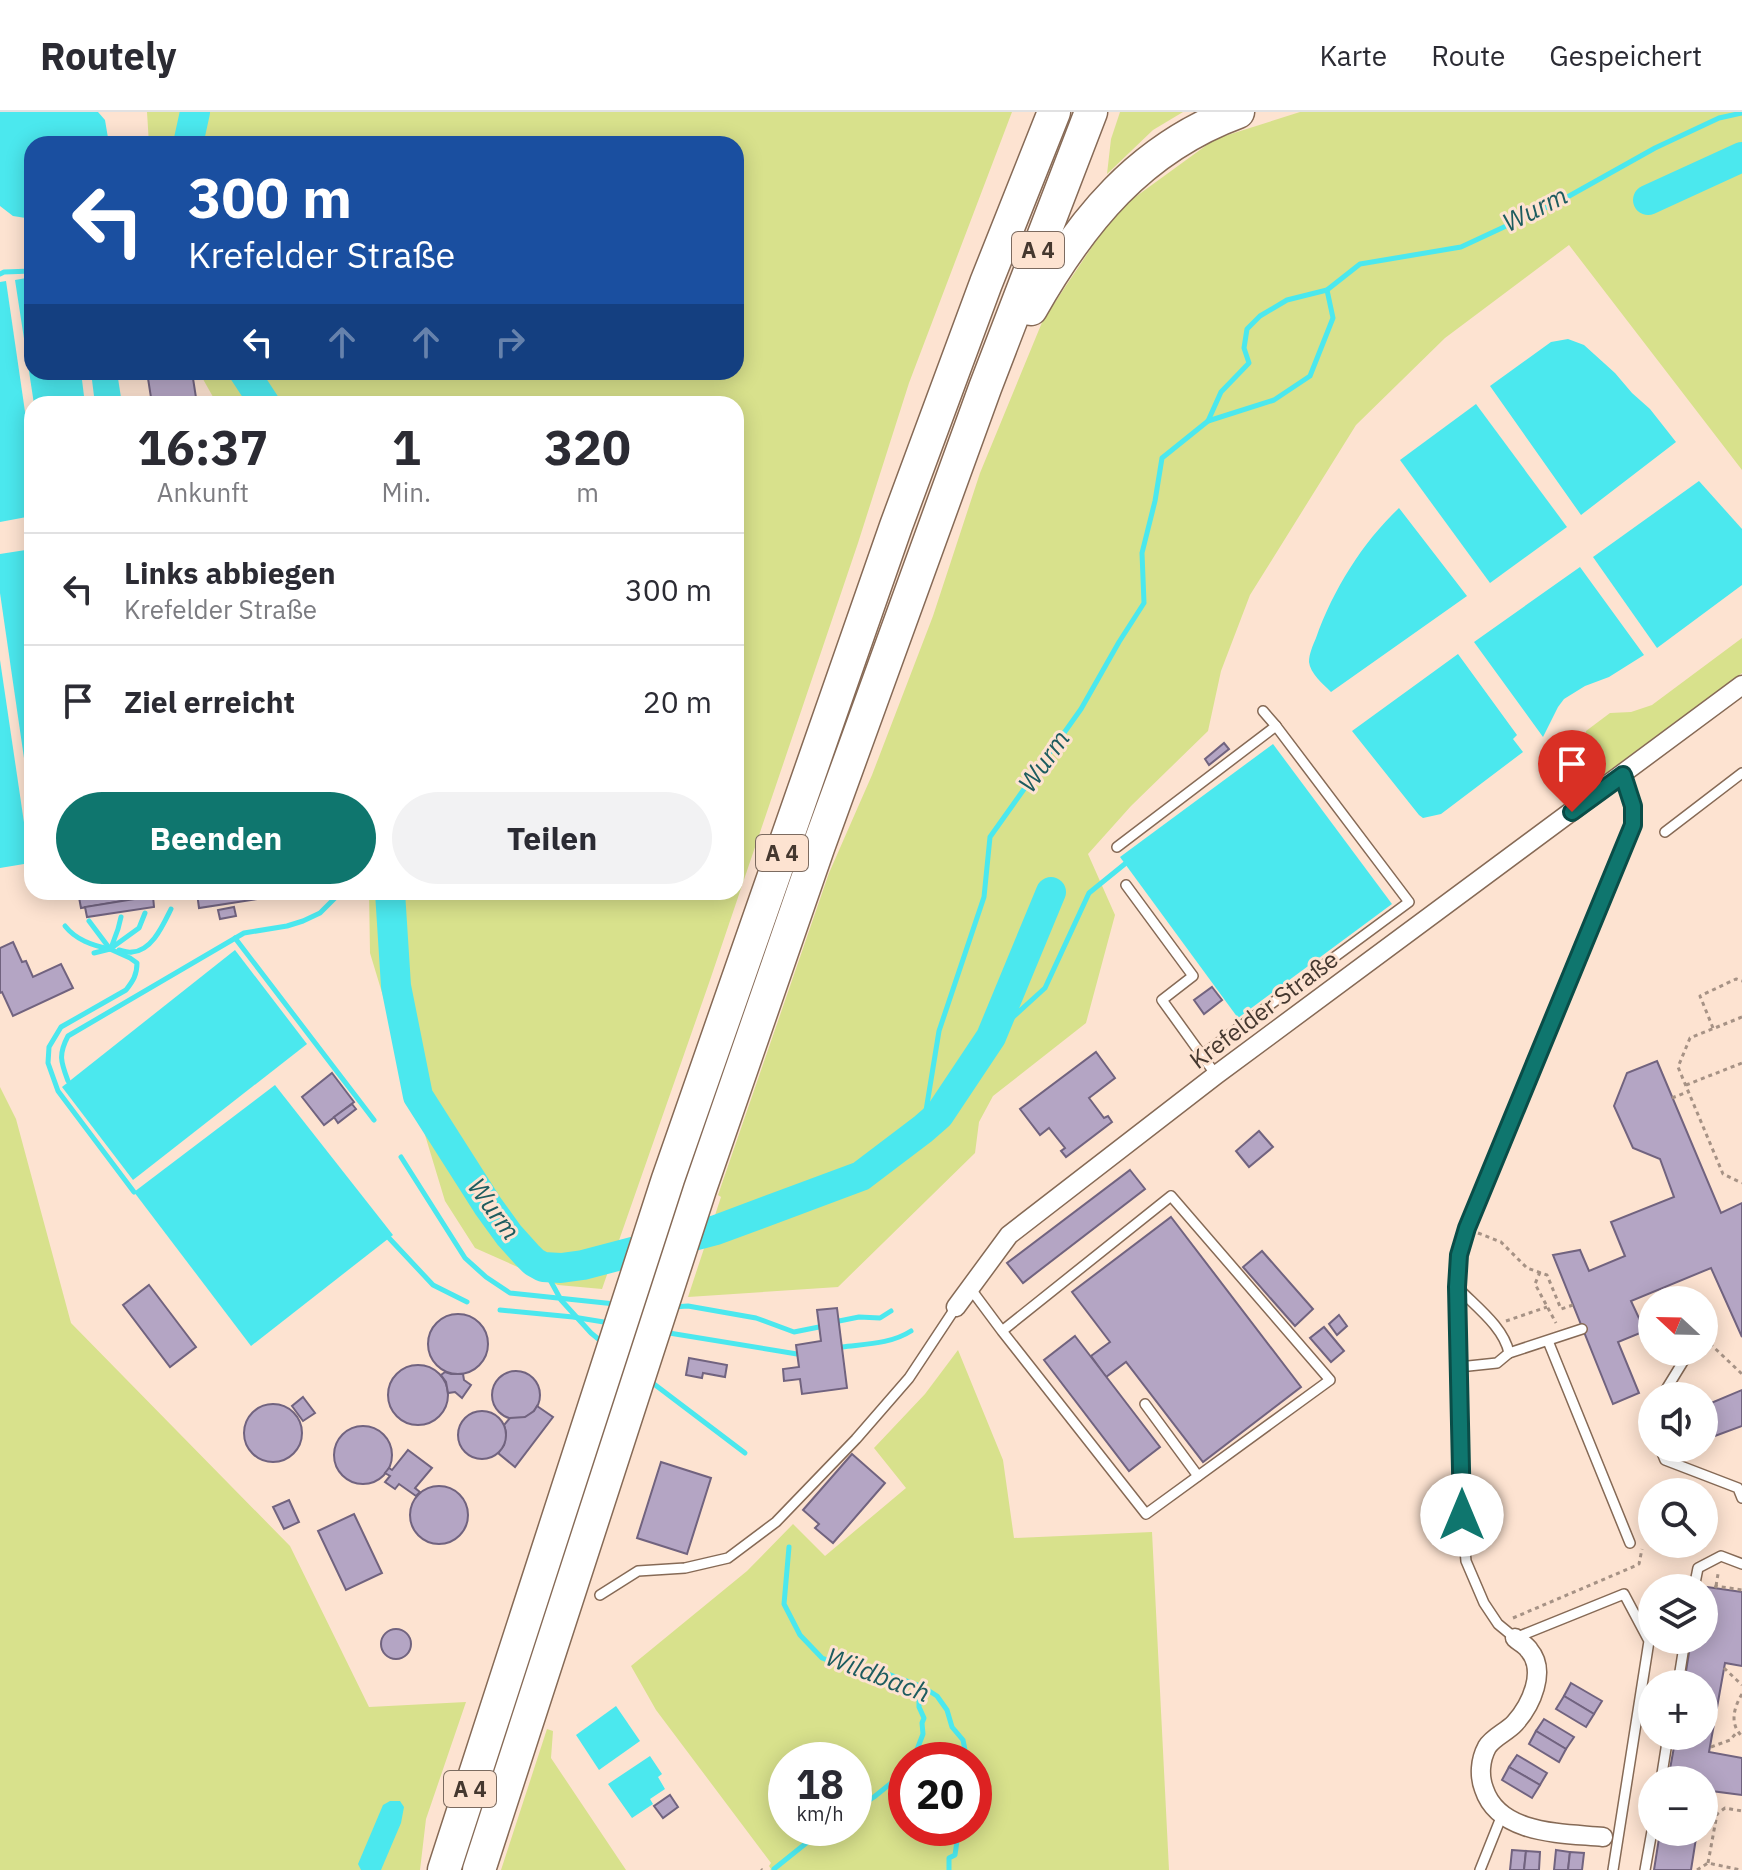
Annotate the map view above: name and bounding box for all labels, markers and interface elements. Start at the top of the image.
text: Routely [40,31,176,80]
text: Karte [1319,37,1387,74]
text: Route [1431,37,1505,74]
text: Gespeichert [1549,37,1702,74]
text: 300 m [188,161,352,233]
icon: left [56,168,160,272]
water label: Wurm [1496,177,1573,239]
text: Krefelder Straße [188,231,455,278]
road number: A 4 [1012,232,1064,268]
icon: left [236,320,280,364]
icon: ahead [320,320,364,364]
icon: ahead [404,320,448,364]
icon: right [488,320,532,364]
text: 16:37 [137,416,268,478]
text: 1 [392,416,421,478]
text: 320 [544,416,631,478]
text: Ankunft [157,475,249,509]
text: Min. [382,475,431,509]
text: m [576,475,599,509]
text: Links abbiegen [124,553,336,592]
icon: left [56,567,100,611]
text: 300 m [625,570,712,609]
text: Krefelder Straße [124,592,317,626]
icon: arrive [56,679,100,723]
text: Ziel erreicht [124,682,295,721]
text: 20 m [643,682,712,721]
water label: Wurm [1010,723,1077,798]
pin [1538,730,1606,812]
icon: arrive [1550,742,1594,786]
button: Beenden [56,792,376,884]
button: Teilen [392,792,712,884]
road number: A 4 [756,835,808,871]
street label: Krefelder Straße [1183,943,1344,1076]
water label: Wurm [461,1171,529,1246]
north arrow [1638,1286,1718,1366]
map controls [1638,1286,1718,1846]
button: sound [1638,1382,1718,1462]
position arrow [1420,1473,1504,1557]
button: search [1638,1478,1718,1558]
button: layers [1638,1574,1718,1654]
water label: Wildbach [822,1639,935,1709]
button: + [1638,1670,1718,1750]
speed limit sign: 20 [888,1742,992,1846]
text: 18 [796,1758,844,1810]
button: − [1638,1766,1718,1846]
road number: A 4 [444,1771,496,1807]
text: km/h [796,1800,844,1827]

